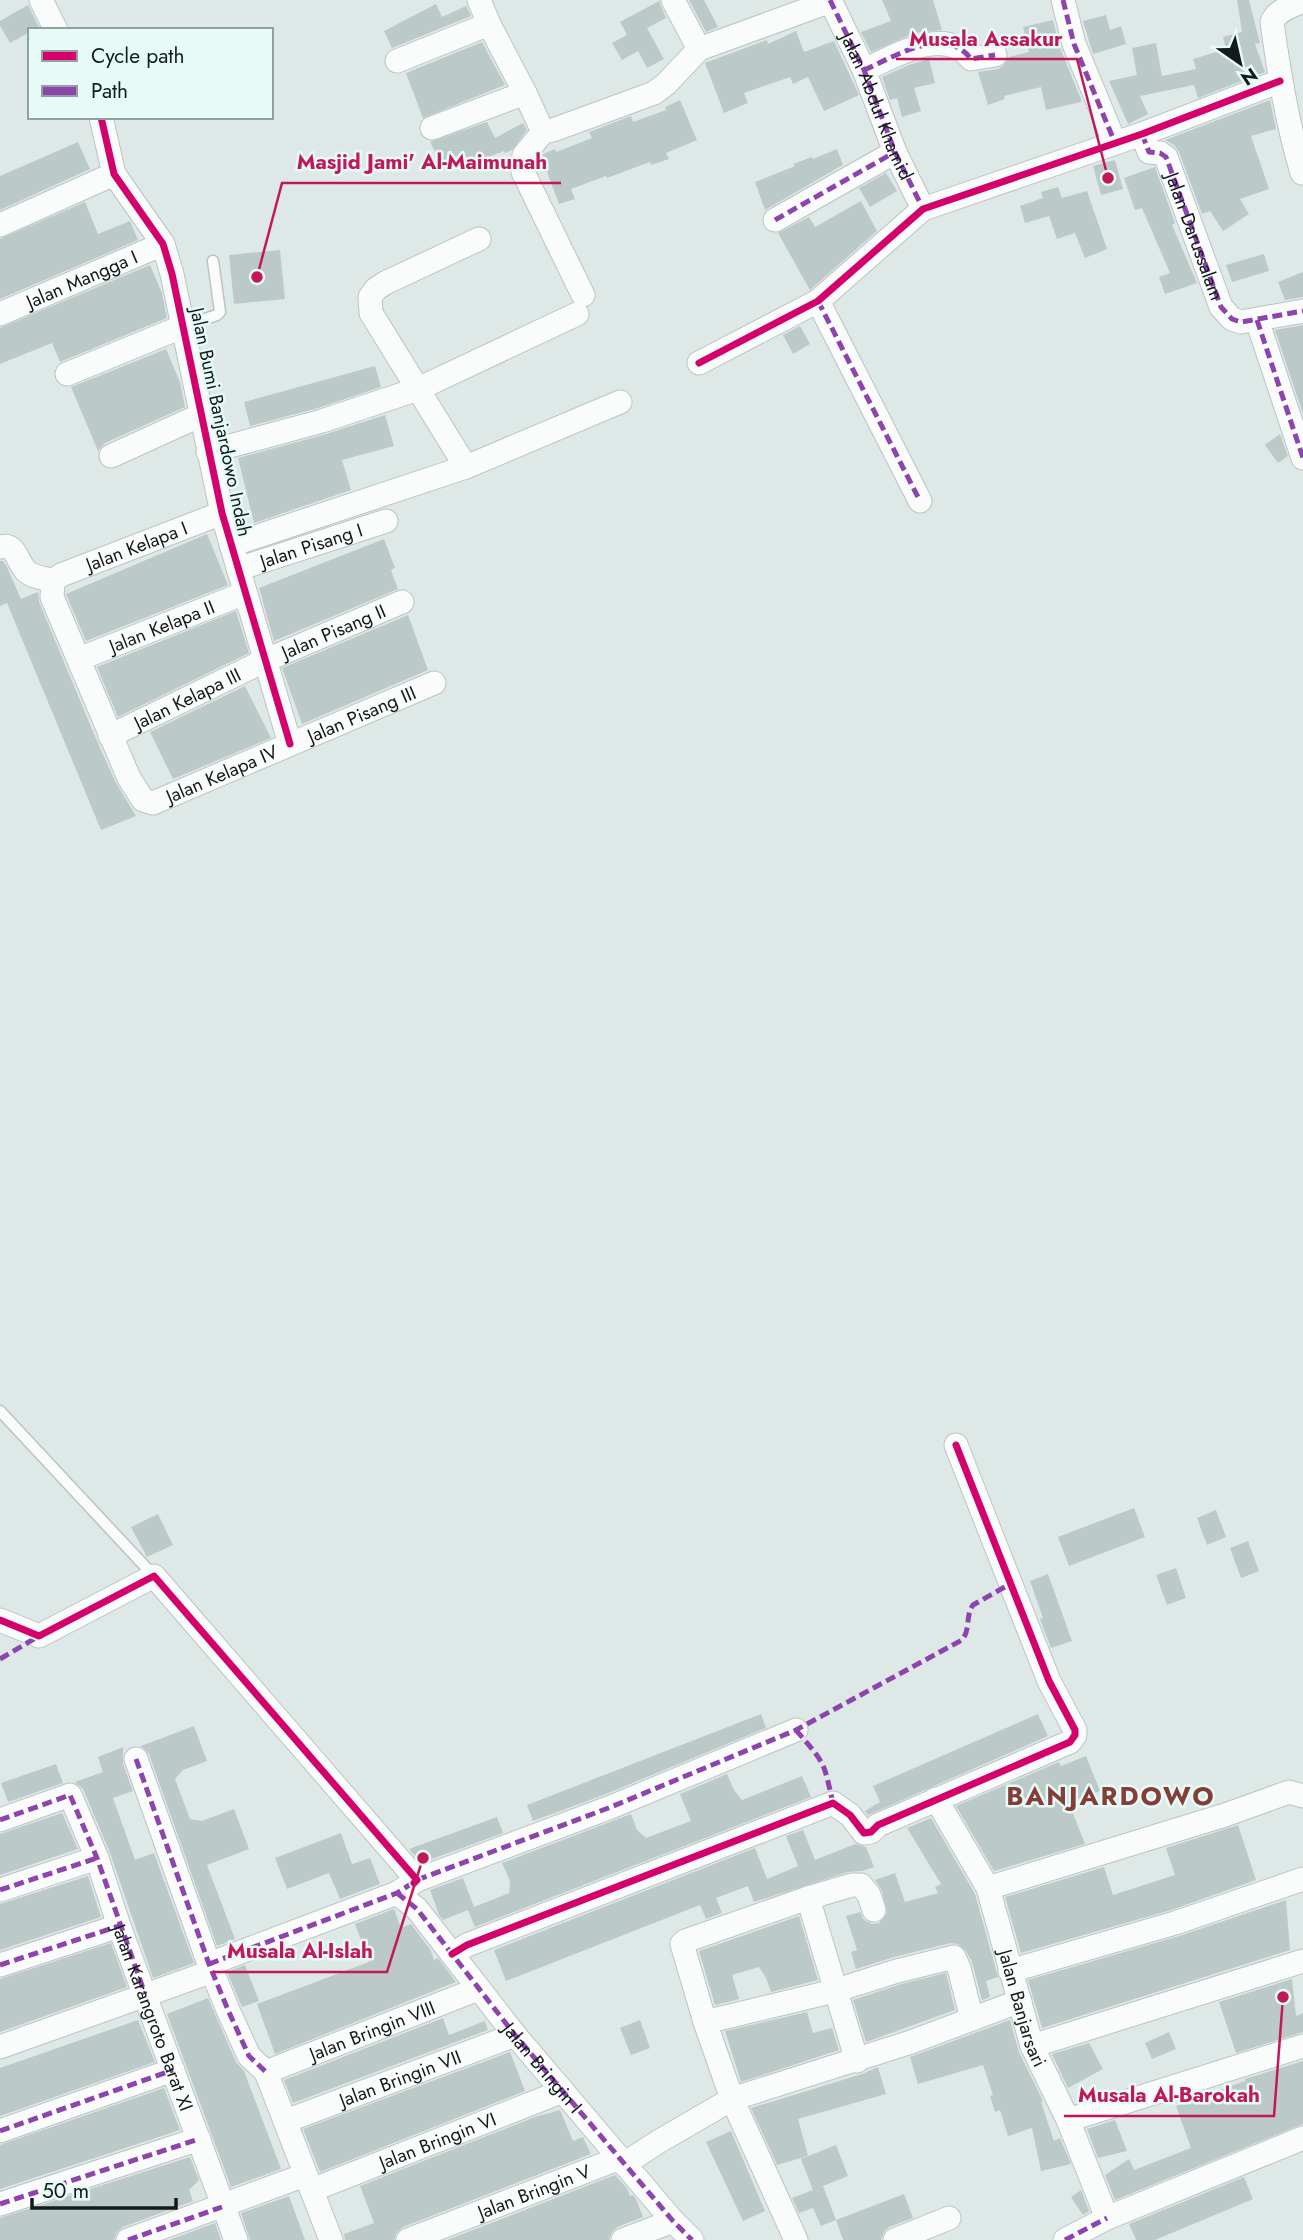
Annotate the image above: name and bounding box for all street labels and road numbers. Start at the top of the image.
street label: Jalan Abdul Khamid [833,25,920,184]
street label: Jalan Darussalam [1158,166,1231,304]
street label: Jalan Mangga I [19,243,142,316]
street label: Jalan Bumi Banjardowo Indah [183,302,258,539]
street label: Jalan Kelapa I [79,514,191,579]
street label: Jalan Pisang I [254,516,366,575]
street label: Jalan Kelapa II [102,593,218,660]
street label: Jalan Pisang II [275,597,390,667]
street label: Jalan Kelapa III [127,661,245,737]
street label: Jalan Pisang III [300,679,420,750]
street label: Jalan Kelapa IV [159,738,282,811]
street label: Jalan Karangroto Barat XI [105,1917,200,2115]
street label: Jalan Banjarsari [991,1943,1054,2071]
street label: Jalan Bringin VIII [303,1994,439,2068]
street label: Jalan Bringin I [495,2014,589,2119]
street label: Jalan Bringin VII [333,2043,465,2114]
street label: Jalan Bringin VI [372,2105,500,2177]
street label: Jalan Bringin V [471,2157,595,2226]

